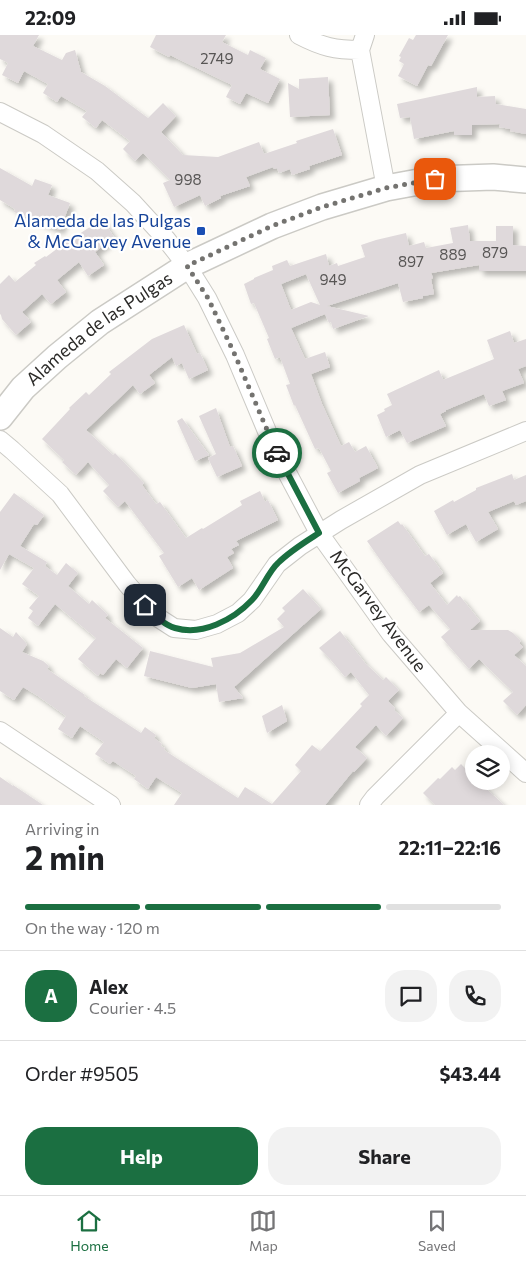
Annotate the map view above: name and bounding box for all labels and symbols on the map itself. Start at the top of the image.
house number: 2749 [200,49,234,67]
pin [414,158,456,200]
house number: 998 [174,170,202,188]
place label: Alameda de las Pulgas & McGarvey Avenue [14,209,191,252]
marker: Alameda de las Pulgas & McGarvey Avenue [195,225,207,237]
house number: 879 [482,243,508,261]
house number: 889 [439,245,467,263]
house number: 897 [398,252,424,270]
street label: Alameda de las Pulgas [21,266,176,390]
house number: 949 [319,270,347,288]
courier [252,428,302,478]
street label: McGarvey Avenue [326,545,432,676]
pin [124,584,166,626]

